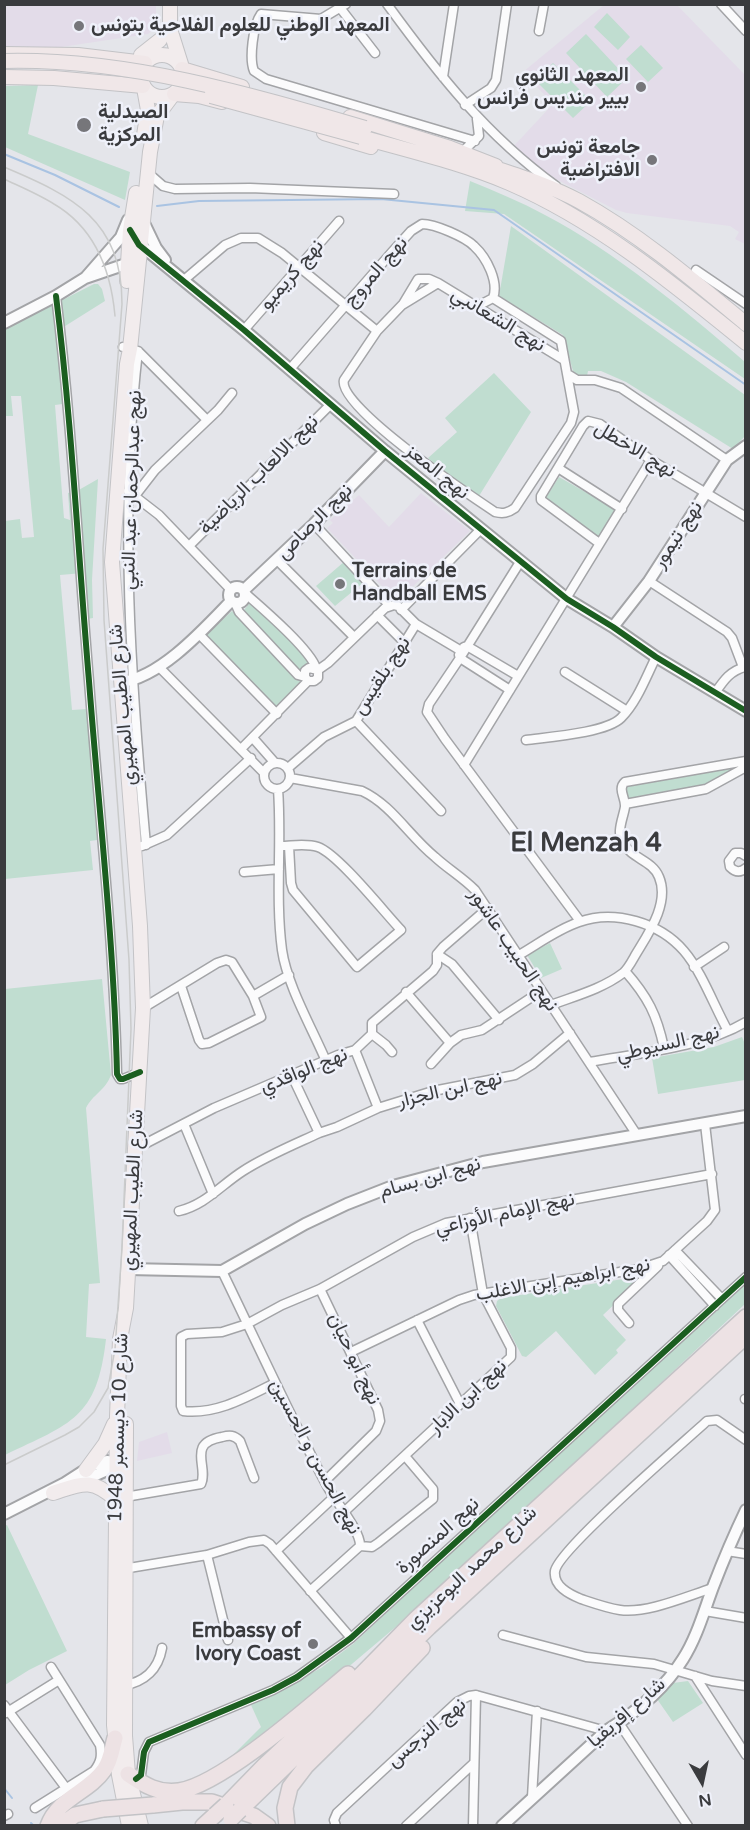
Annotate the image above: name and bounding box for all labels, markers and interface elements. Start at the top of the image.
place label: المعهد الوطني للعلوم الفلاحية بتونس [91,14,390,38]
marker: المعهد الوطني للعلوم الفلاحية بتونس [72,19,86,33]
place label: المعهد الثانوي بيير منديس فرانس [477,64,629,111]
marker: المعهد الثانوي بيير منديس فرانس [634,80,648,94]
place label: الصيدلية المركزية [98,101,168,148]
marker: الصيدلية المركزية [75,116,93,134]
place label: جامعة تونس الافتراضية [537,136,640,183]
marker: جامعة تونس الافتراضية [645,153,659,167]
street label: نهج المروج [339,232,413,312]
street label: نهج كريميو [255,235,329,315]
street label: نهج الشعانبي [446,282,550,358]
street label: نهج عبدالرحمان عبد النبي [117,390,147,590]
street label: نهج الالعاب الرياضية [194,410,324,540]
street label: نهج الاخطل [590,416,680,484]
street label: نهج المعز [400,439,474,505]
street label: نهج الرصاص [272,479,358,565]
street label: نهج تيمور [647,497,709,573]
place label: Terrains de Handball EMS [352,560,487,607]
marker: Terrains de Handball EMS [333,577,347,591]
street label: شارع الطيب المهيري [104,623,142,787]
street label: نهج بلقيس [348,632,416,720]
district label: El Menzah 4 [510,828,662,860]
street label: نهج الحبيب عاشور [463,884,563,1016]
street label: نهج السيوطي [614,1020,722,1068]
street label: نهج الواقدي [257,1043,351,1099]
street label: نهج ابن الجزار [395,1066,505,1114]
street label: شارع الطيب المهيري [117,1109,149,1271]
street label: نهج ابن بسام [376,1152,484,1204]
street label: نهج الإمام الأوزاعي [433,1187,577,1241]
street label: نهج ابراهيم إبن الاغلب [474,1253,652,1307]
street label: نهج أبو حيان [322,1309,386,1409]
street label: شارع 10 ديسمبر 1948 [104,1333,134,1523]
street label: نهج ابن الابار [424,1355,512,1439]
street label: نهج الحسن و الحسين [264,1375,366,1539]
street label: نهج المنصورة [391,1492,485,1580]
street label: شارع محمد البوعزيزي [402,1501,542,1635]
place label: Embassy of Ivory Coast [191,1620,301,1667]
marker: Embassy of Ivory Coast [306,1637,320,1651]
street label: شارع إفريقيا [583,1673,671,1753]
street label: نهج النرجس [382,1693,472,1773]
north arrow [672,1752,732,1812]
text: N [697,1789,713,1811]

